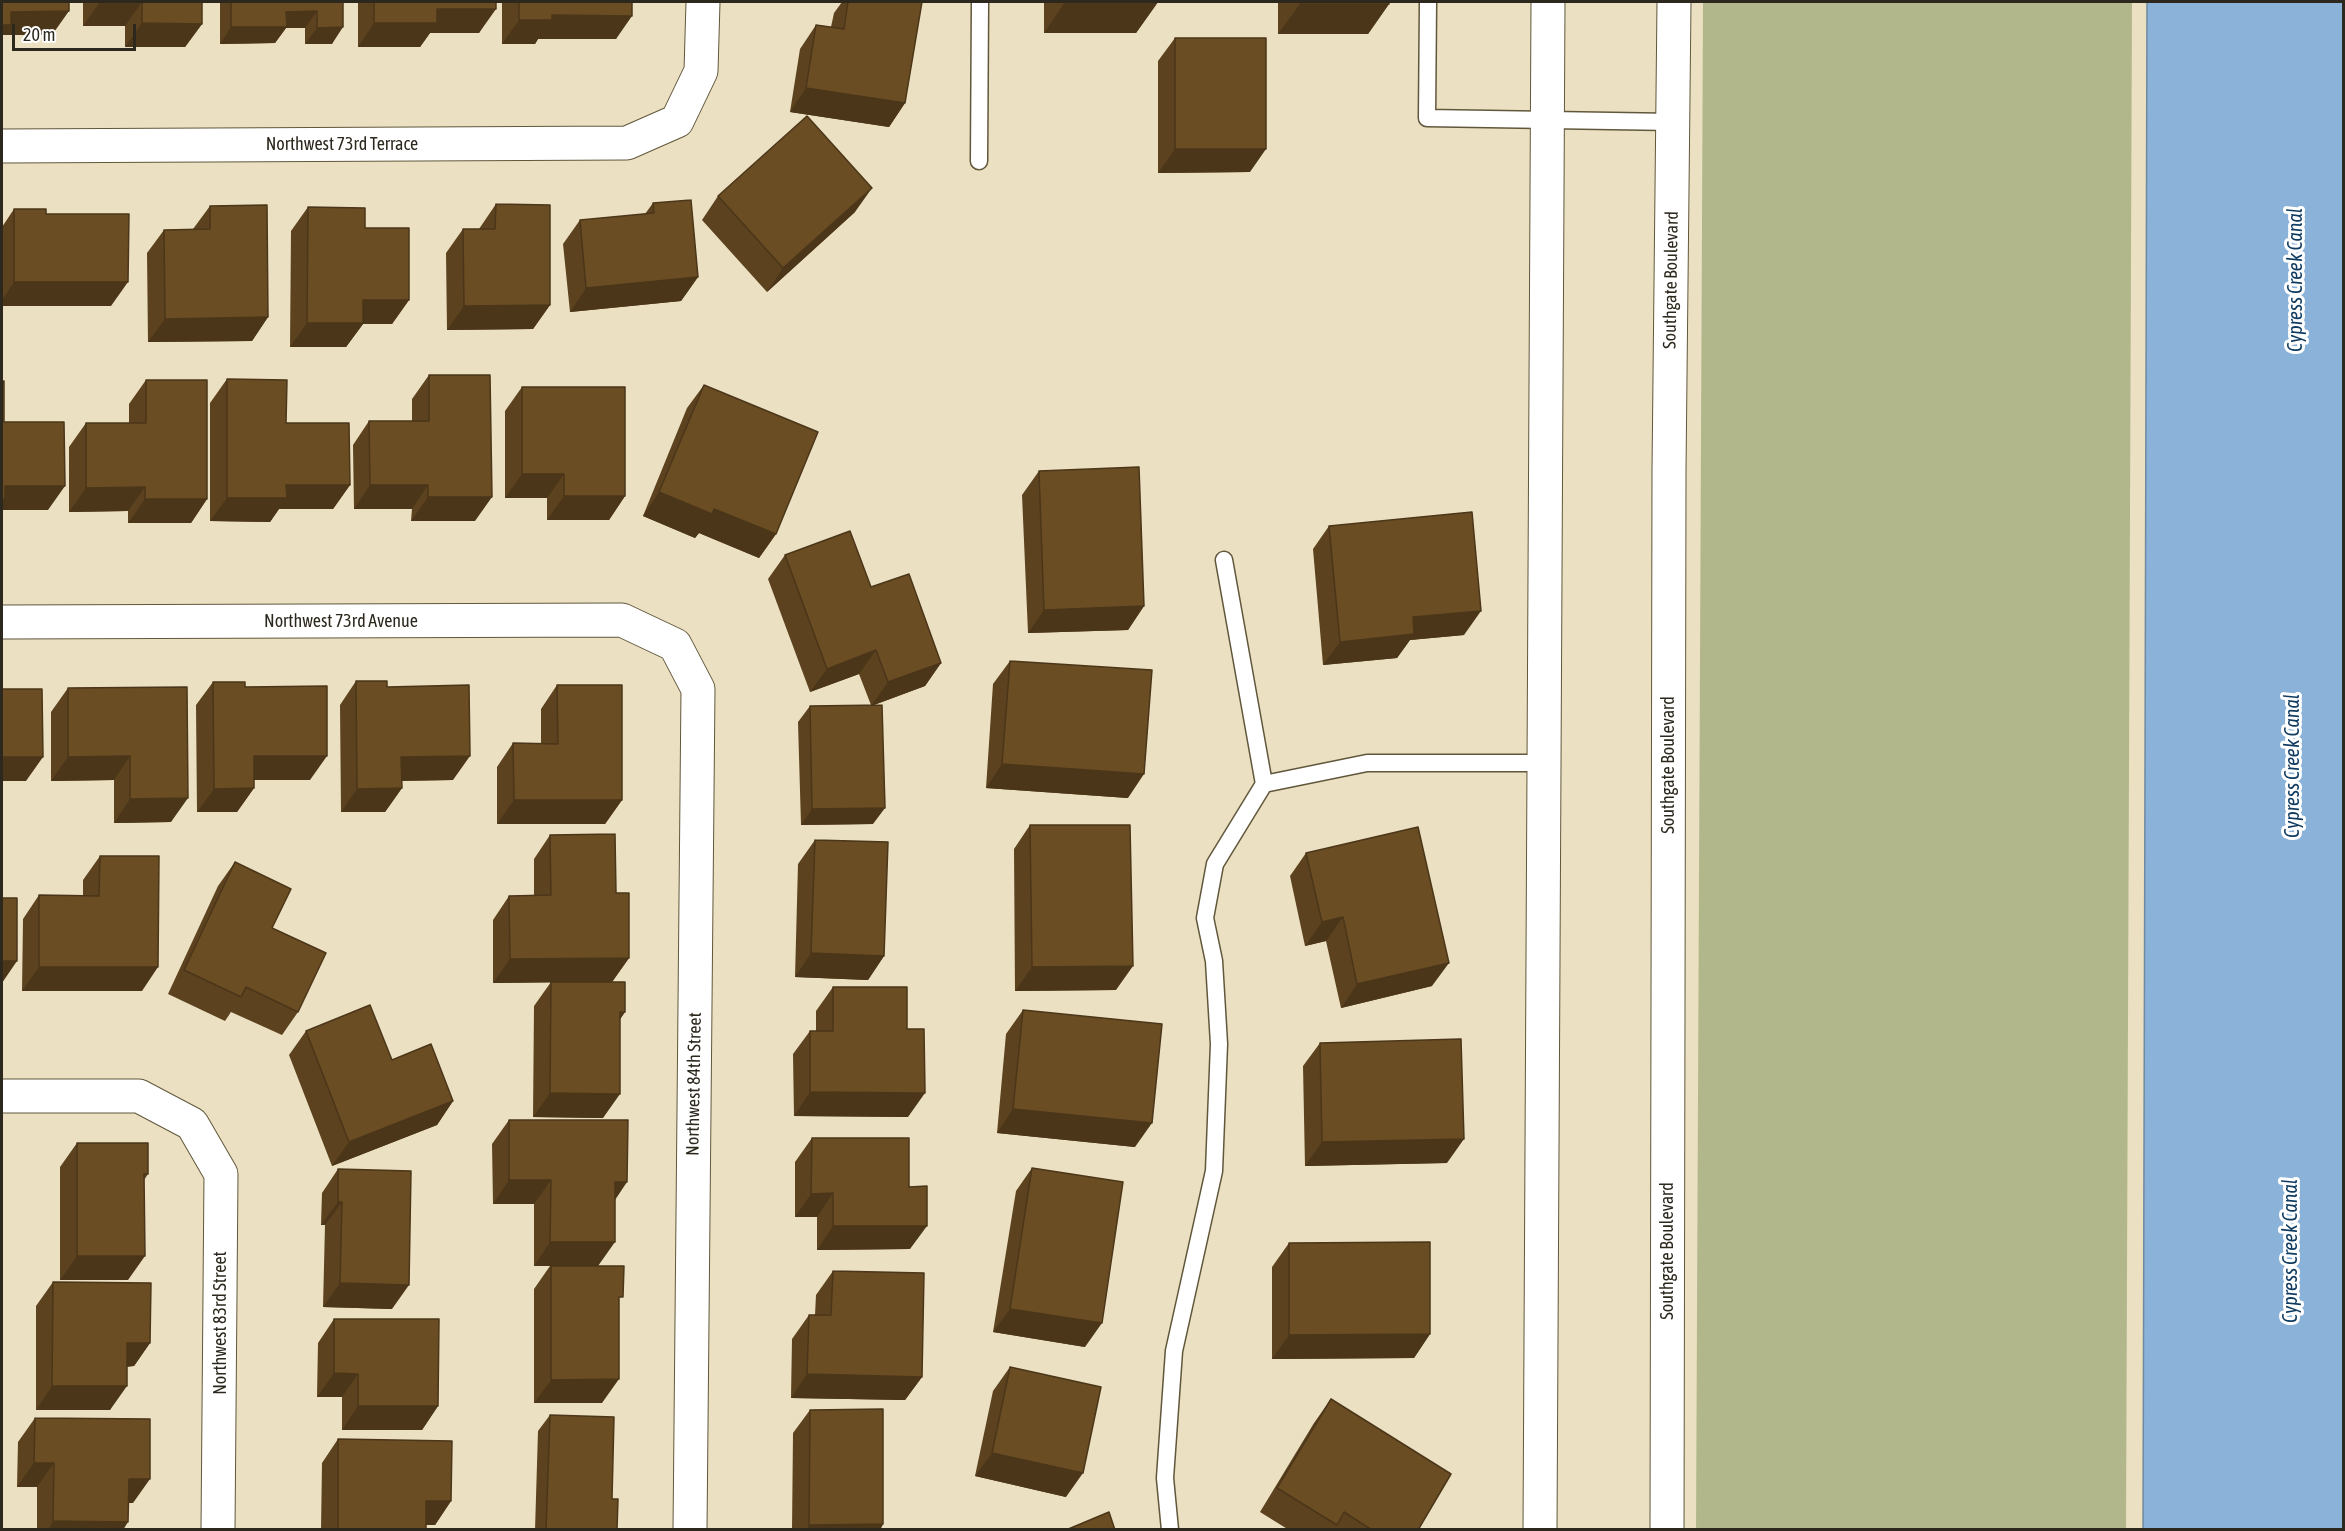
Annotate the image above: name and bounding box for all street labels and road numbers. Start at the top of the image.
street label: Northwest 73rd Terrace [266,133,418,155]
street label: Southgate Boulevard [1659,211,1683,349]
street label: Northwest 73rd Avenue [264,610,418,632]
street label: Southgate Boulevard [1657,696,1679,834]
street label: Northwest 84th Street [682,1012,706,1156]
street label: Southgate Boulevard [1656,1182,1678,1320]
street label: Northwest 83rd Street [209,1251,231,1395]

